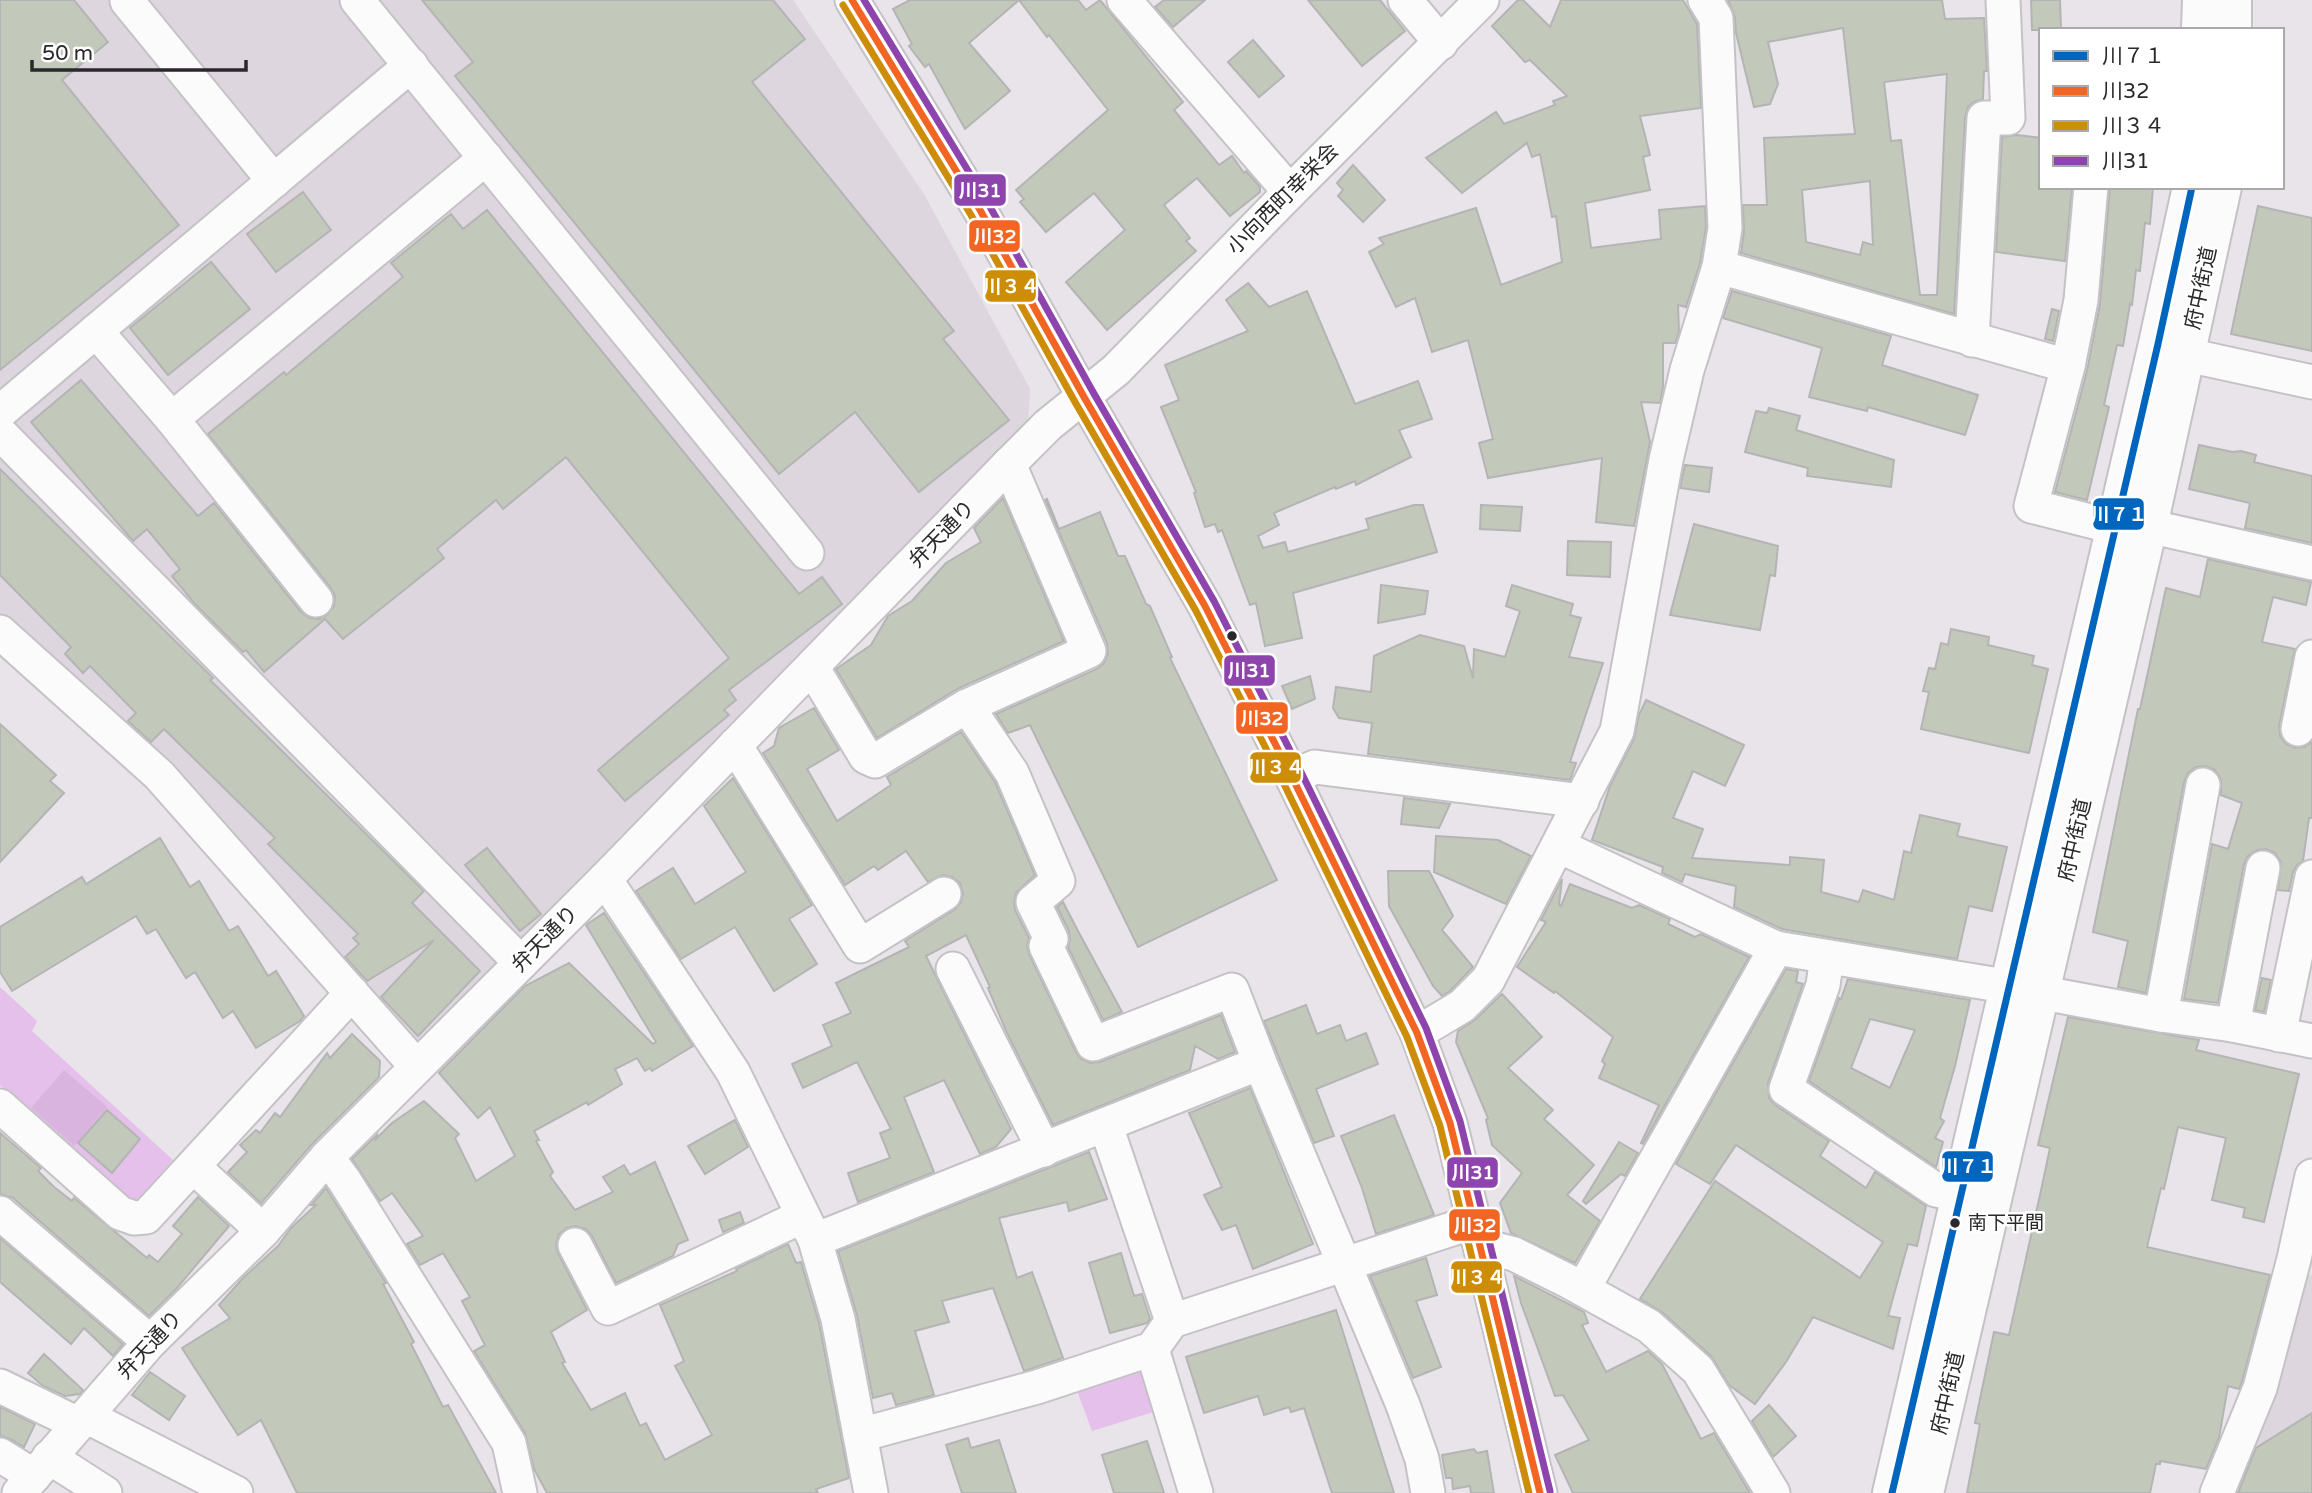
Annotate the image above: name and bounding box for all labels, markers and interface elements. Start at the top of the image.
scale bar [32,28,245,72]
legend [2039,28,2284,189]
text: 50 m [42,41,93,66]
text: 川７１ [2102,44,2165,69]
text: 川32 [2102,79,2149,104]
text: 川３４ [2102,114,2165,139]
street label: 小向西町幸栄会 [1222,138,1344,260]
text: 川31 [2102,149,2149,174]
line badge: 川31 [953,173,1007,207]
text: 川31 [959,180,1001,202]
line badge: 川32 [968,219,1021,253]
text: 川32 [974,226,1016,248]
street label: 府中街道 [2180,244,2222,332]
line badge: 川３４ [984,269,1037,303]
text: 川３４ [982,276,1040,298]
street label: 弁天通り [904,495,980,573]
line badge: 川７１ [2092,497,2145,531]
text: 川７１ [2090,504,2148,526]
unlabelled marker [1225,629,1239,643]
line badge: 川31 [1223,654,1276,687]
text: 川31 [1228,660,1270,682]
line badge: 川32 [1235,701,1289,735]
text: 川32 [1241,708,1283,730]
line badge: 川３４ [1249,751,1302,784]
text: 川３４ [1247,757,1305,779]
street label: 府中街道 [2053,796,2097,884]
street label: 弁天通り [506,900,584,978]
line badge: 川７１ [1941,1150,1994,1183]
line badge: 川31 [1446,1156,1499,1189]
text: 川７１ [1939,1156,1997,1178]
text: 川31 [1452,1162,1494,1184]
line badge: 川32 [1448,1208,1501,1242]
place label: 南下平間 [1968,1212,2044,1234]
text: 川32 [1454,1215,1496,1237]
marker: 南下平間 [1948,1216,1962,1230]
line badge: 川３４ [1450,1260,1503,1294]
text: 川３４ [1448,1267,1506,1289]
street label: 弁天通り [112,1306,188,1384]
street label: 府中街道 [1926,1349,1970,1437]

